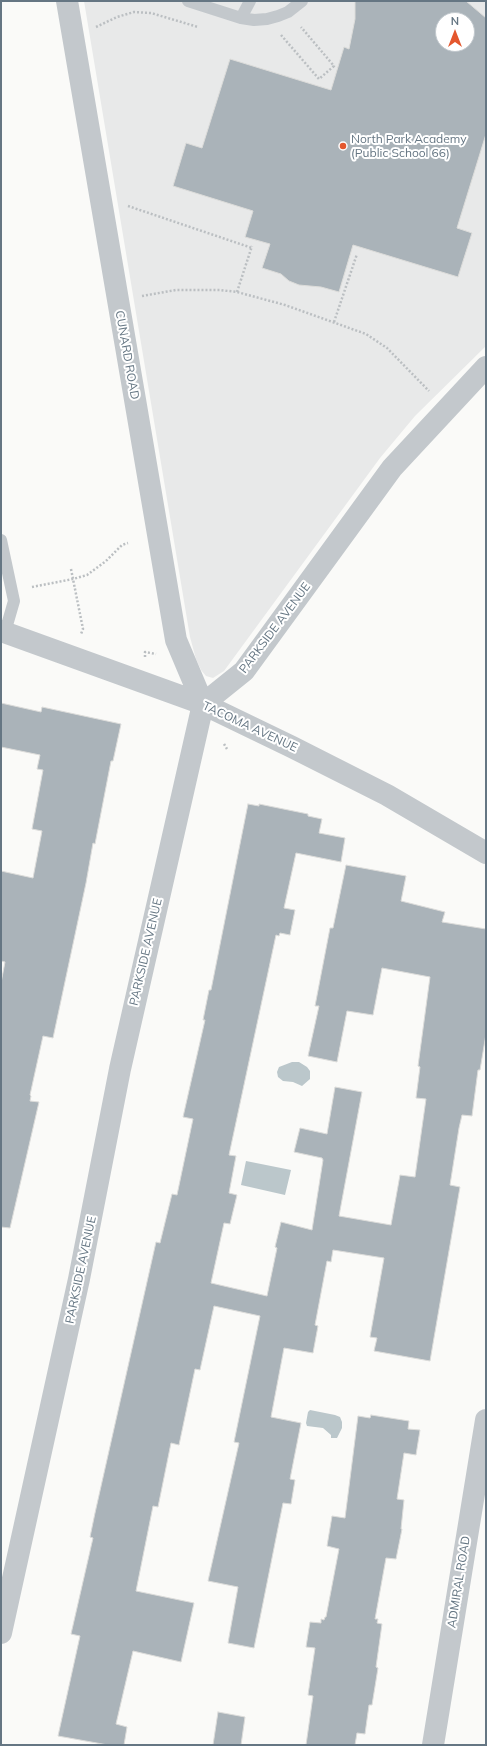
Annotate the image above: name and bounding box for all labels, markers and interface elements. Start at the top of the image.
north arrow [435,12,475,52]
text: N [451,14,459,28]
place label: North Park Academy (Public School 66) [351,132,467,160]
marker: North Park Academy (Public School 66) [338,141,348,151]
street label: CUNARD ROAD [112,309,142,401]
street label: PARKSIDE AVENUE [236,580,314,676]
street label: TACOMA AVENUE [200,699,300,755]
street label: PARKSIDE AVENUE [127,897,165,1007]
street label: PARKSIDE AVENUE [63,1215,99,1325]
street label: ADMIRAL ROAD [445,1535,473,1629]

